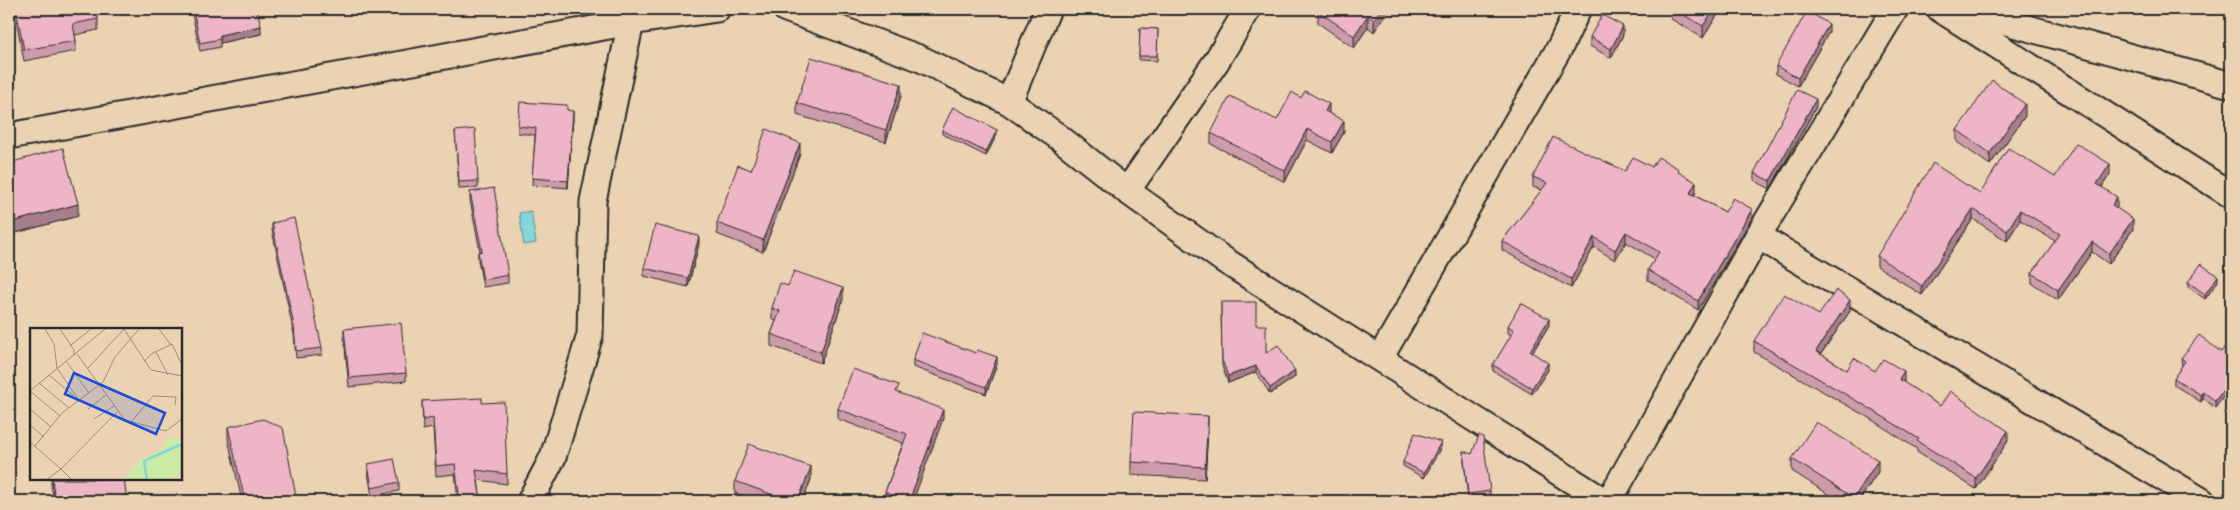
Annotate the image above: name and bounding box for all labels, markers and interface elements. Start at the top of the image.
inset map [30,328,182,480]

